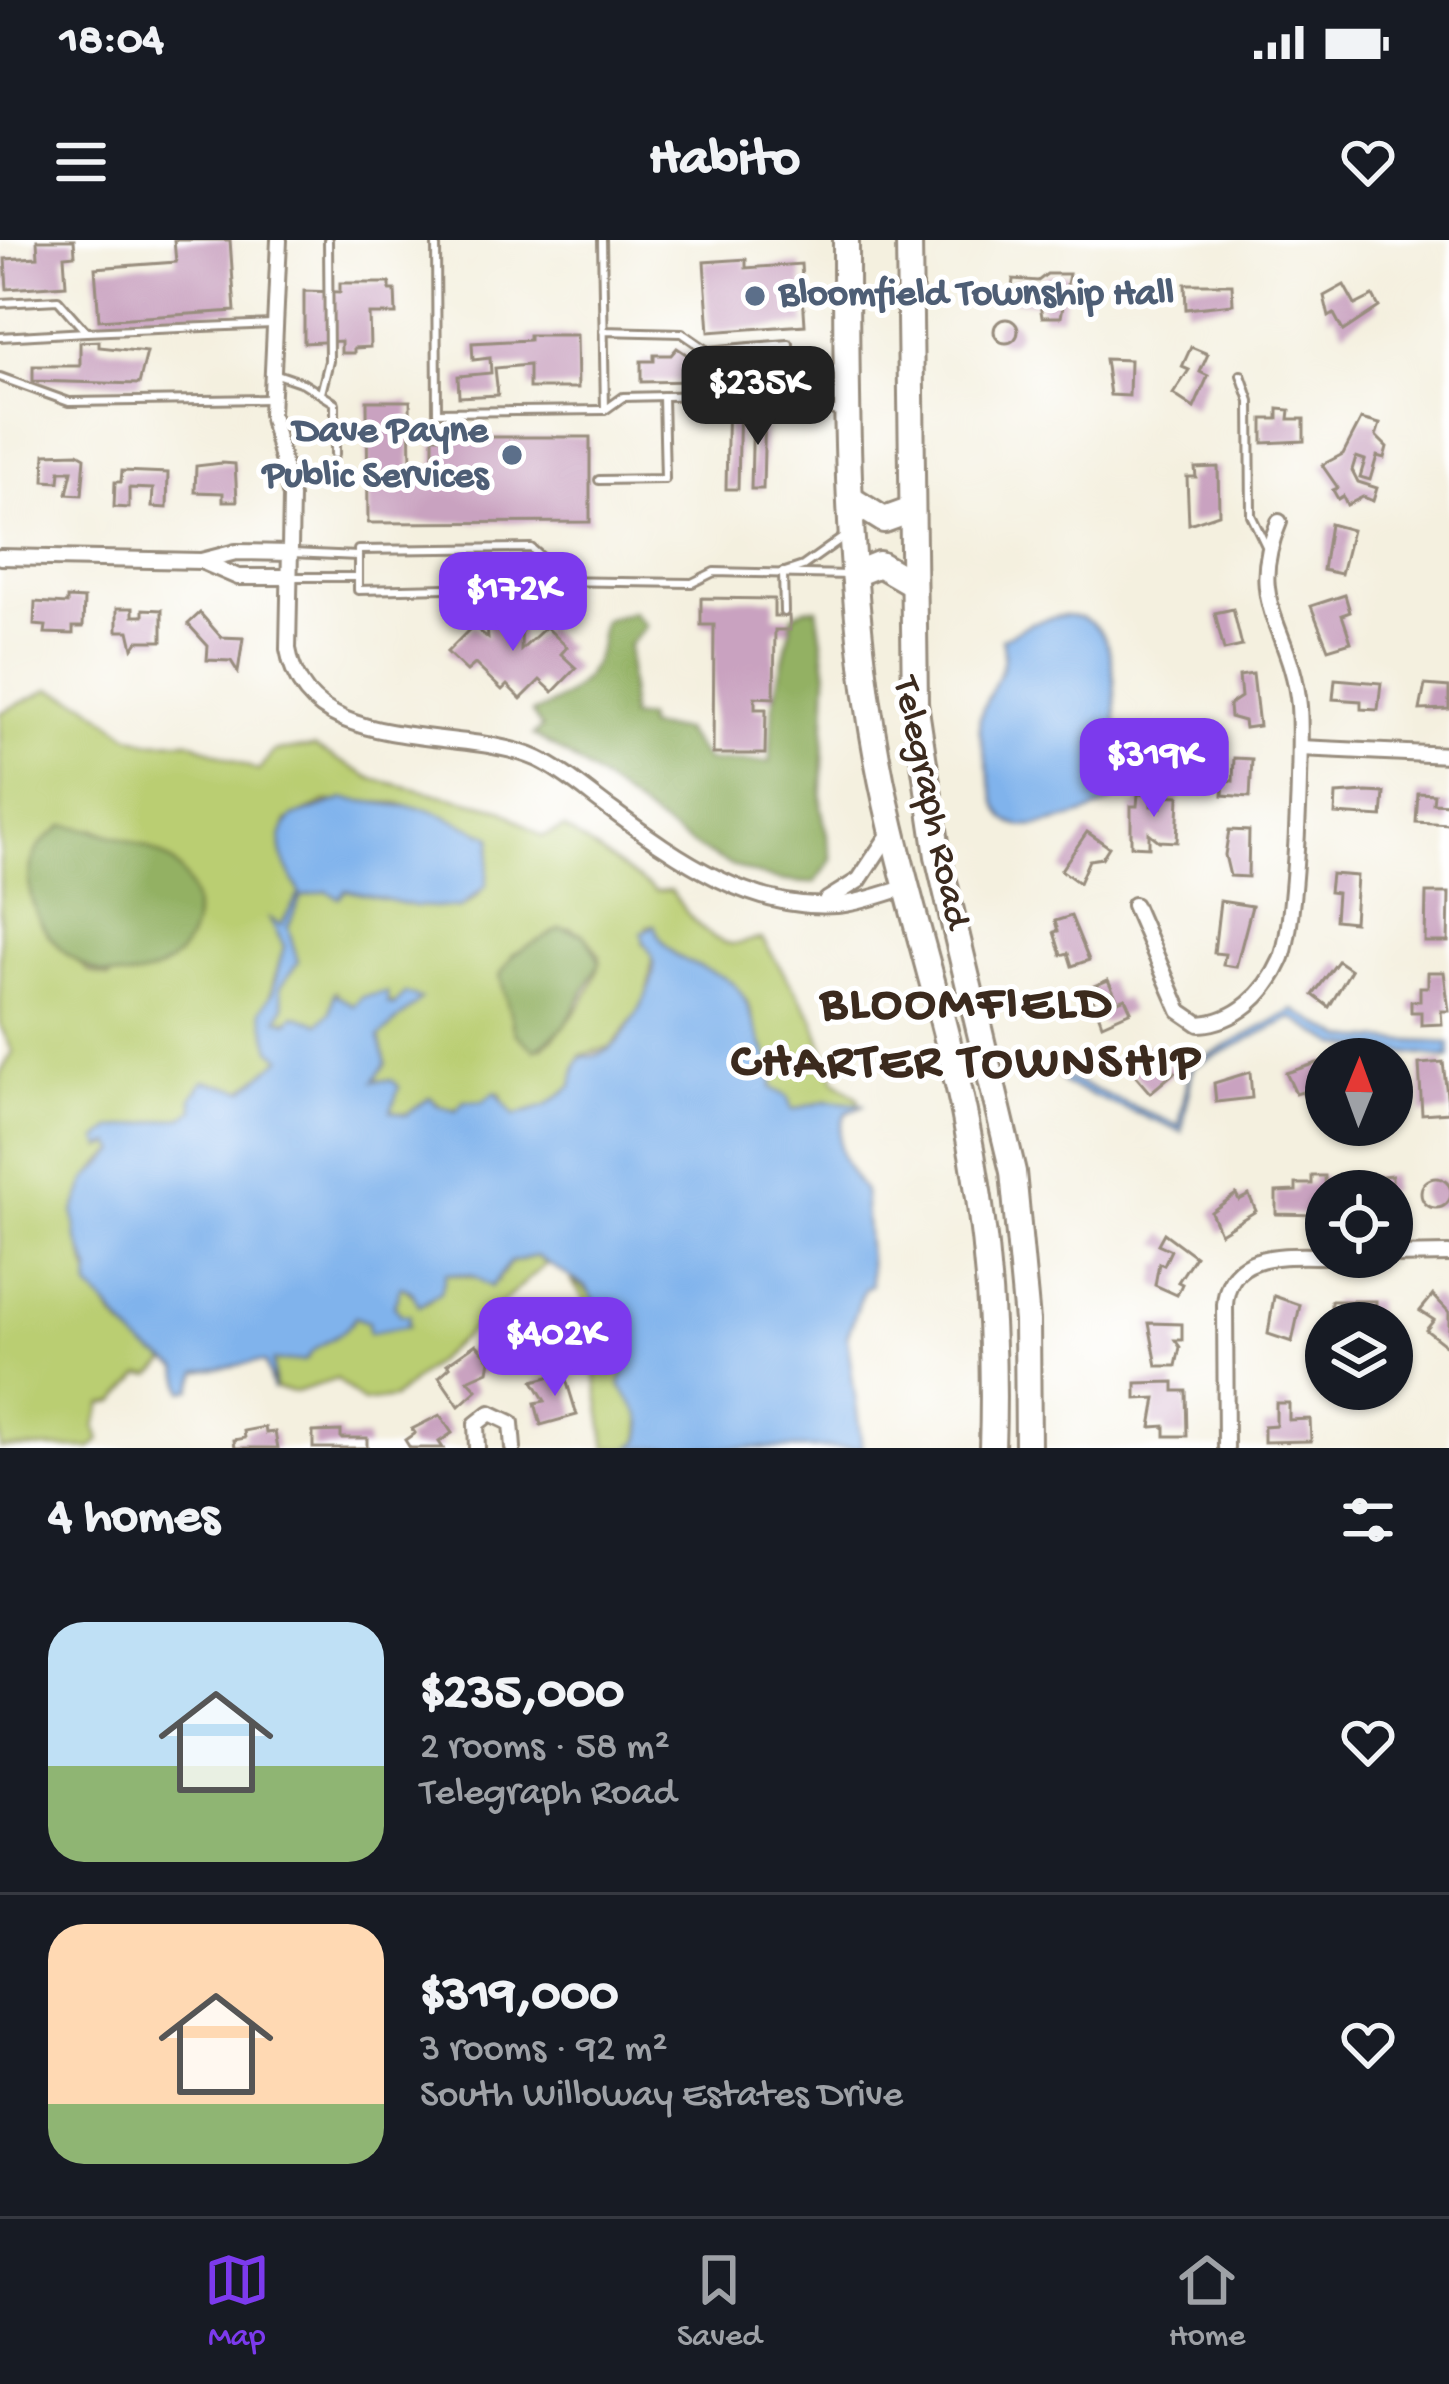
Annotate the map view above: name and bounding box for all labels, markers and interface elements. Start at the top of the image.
text: 18:04 [60,16,164,69]
icon: menu [48,129,114,195]
icon: heart [1335,129,1401,195]
text: Habito [649,130,800,194]
place label: Bloomfield Township Hall [777,273,1174,319]
marker: Bloomfield Township Hall [742,283,768,309]
pin: $235K [674,346,842,448]
text: $235K [709,362,807,408]
place label: Dave Payne Public Services [261,410,490,501]
marker: Dave Payne Public Services [499,442,525,468]
pin: $172K [429,552,597,654]
text: $172K [466,568,560,614]
street label: Telegraph Road [879,671,979,936]
pin: $319K [1070,718,1238,820]
text: $319K [1107,734,1201,780]
district label: BLOOMFIELD CHARTER TOWNSHIP [731,977,1203,1096]
north arrow [1305,1038,1413,1146]
map controls [1305,1038,1413,1410]
button: locate [1305,1170,1413,1278]
pin: $402K [471,1297,639,1399]
button: layers [1305,1302,1413,1410]
text: $402K [506,1313,604,1359]
icon: filters [1335,1487,1401,1553]
text: 4 homes [48,1490,219,1550]
text: $235,000 [420,1666,624,1726]
icon: home [144,1670,288,1814]
icon: heart [1335,1709,1401,1775]
text: 2 rooms · 58 m² [420,1726,670,1772]
text: Telegraph Road [420,1772,676,1818]
text: $319,000 [420,1968,618,2028]
icon: home [144,1972,288,2116]
icon: heart [1335,2011,1401,2077]
text: 3 rooms · 92 m² [420,2028,668,2074]
text: South Willoway Estates Drive [420,2074,903,2120]
tab: Map [204,2247,270,2357]
tab: Saved [677,2247,762,2357]
tab: Home [1169,2247,1245,2357]

